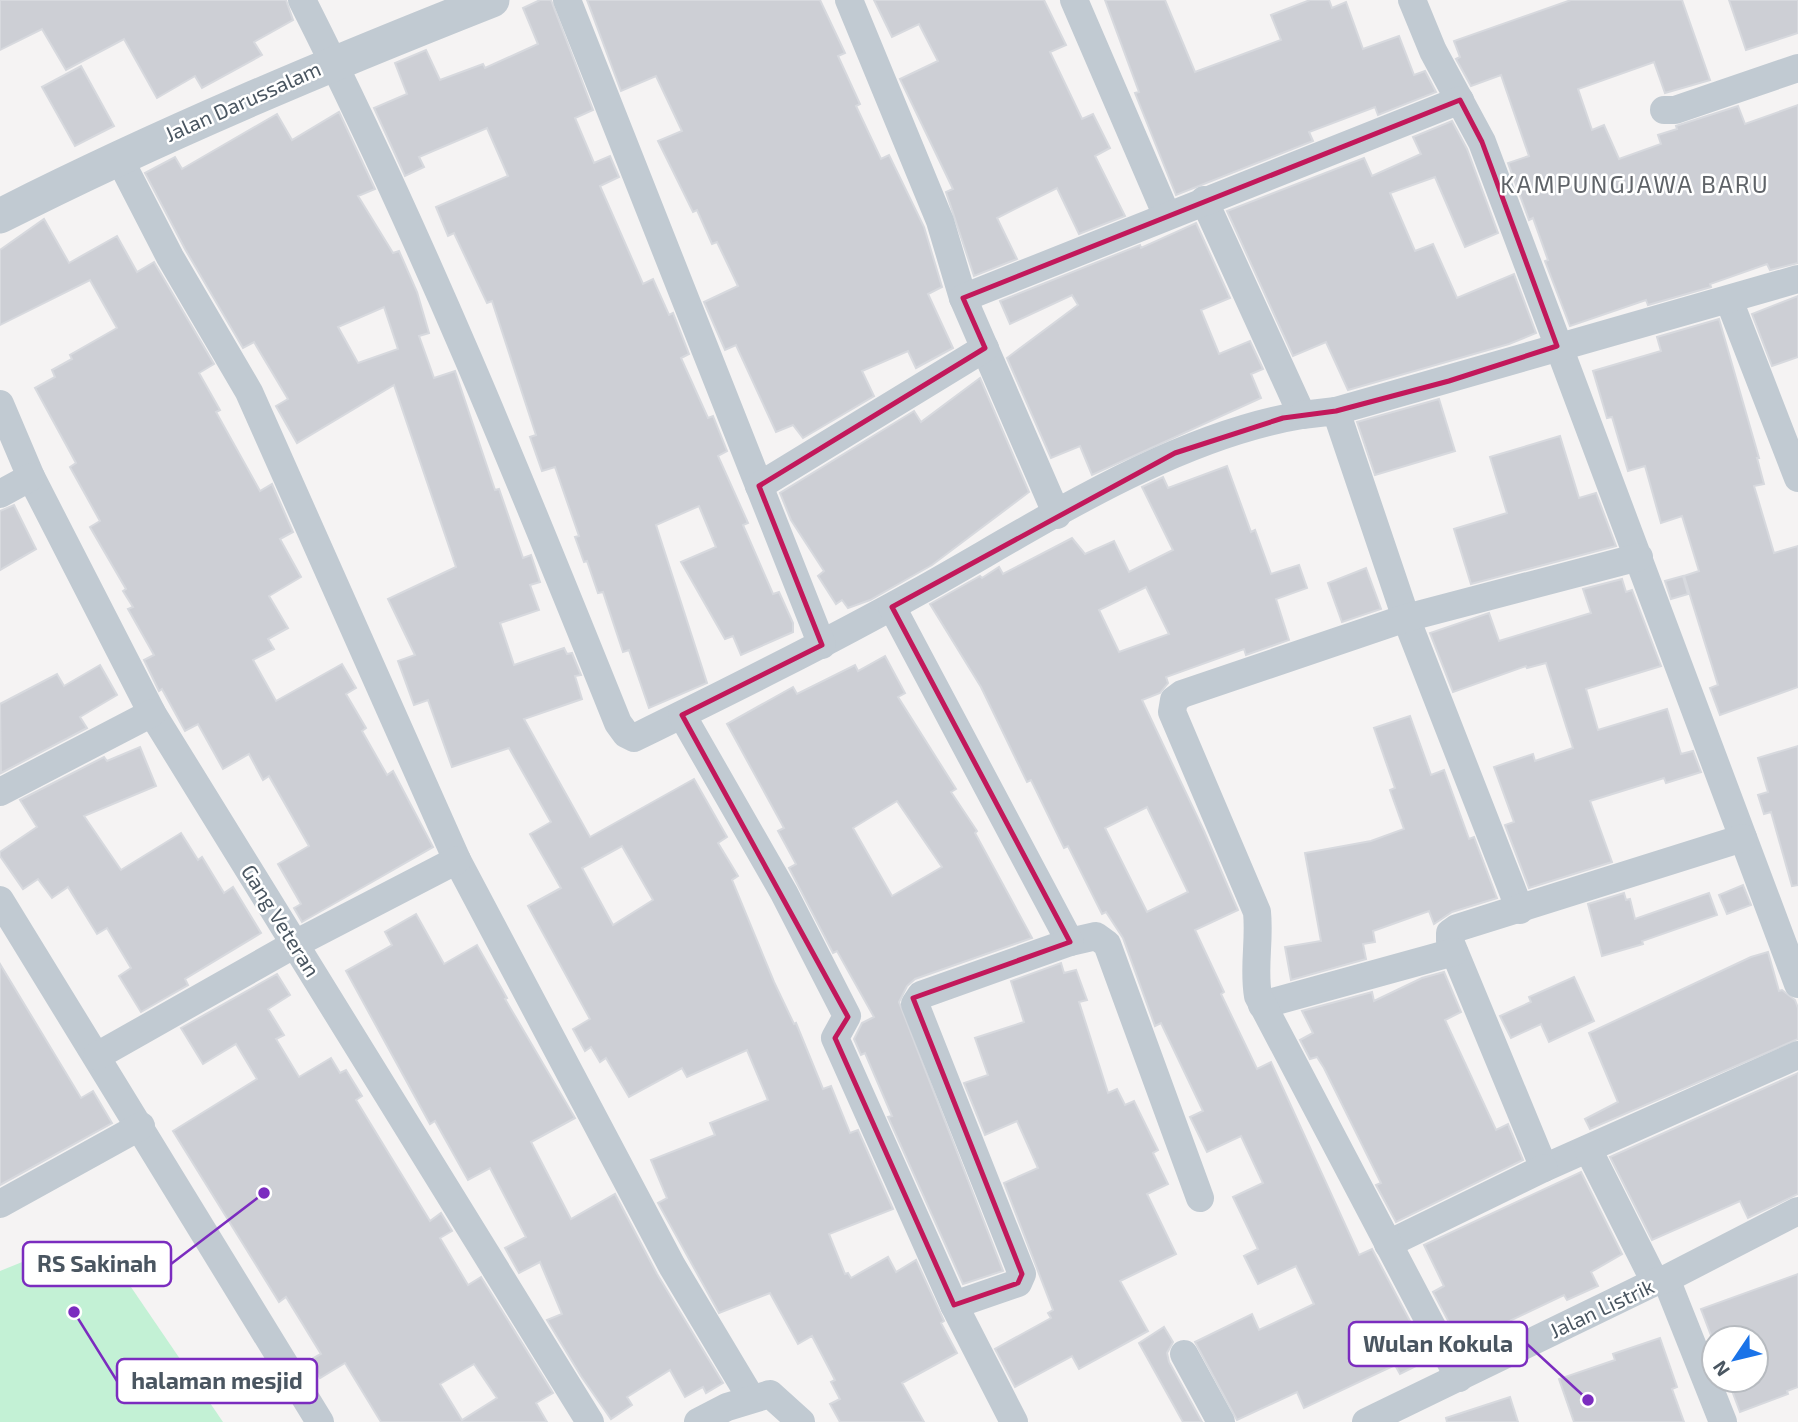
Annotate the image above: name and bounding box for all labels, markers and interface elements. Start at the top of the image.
street label: Jalan Darussalam [160,55,324,146]
district label: KAMPUNGJAWA BARU [1500,169,1770,198]
street label: Gang Veteran [237,860,326,981]
callout: RS Sakinah [23,1242,171,1286]
text: RS Sakinah [37,1249,157,1277]
street label: Jalan Listrik [1545,1272,1658,1343]
callout: Wulan Kokula [1349,1322,1527,1366]
north arrow [1700,1324,1770,1394]
text: Wulan Kokula [1363,1329,1513,1357]
text: N [1707,1357,1734,1381]
callout: halaman mesjid [117,1359,317,1403]
text: halaman mesjid [131,1366,303,1394]

